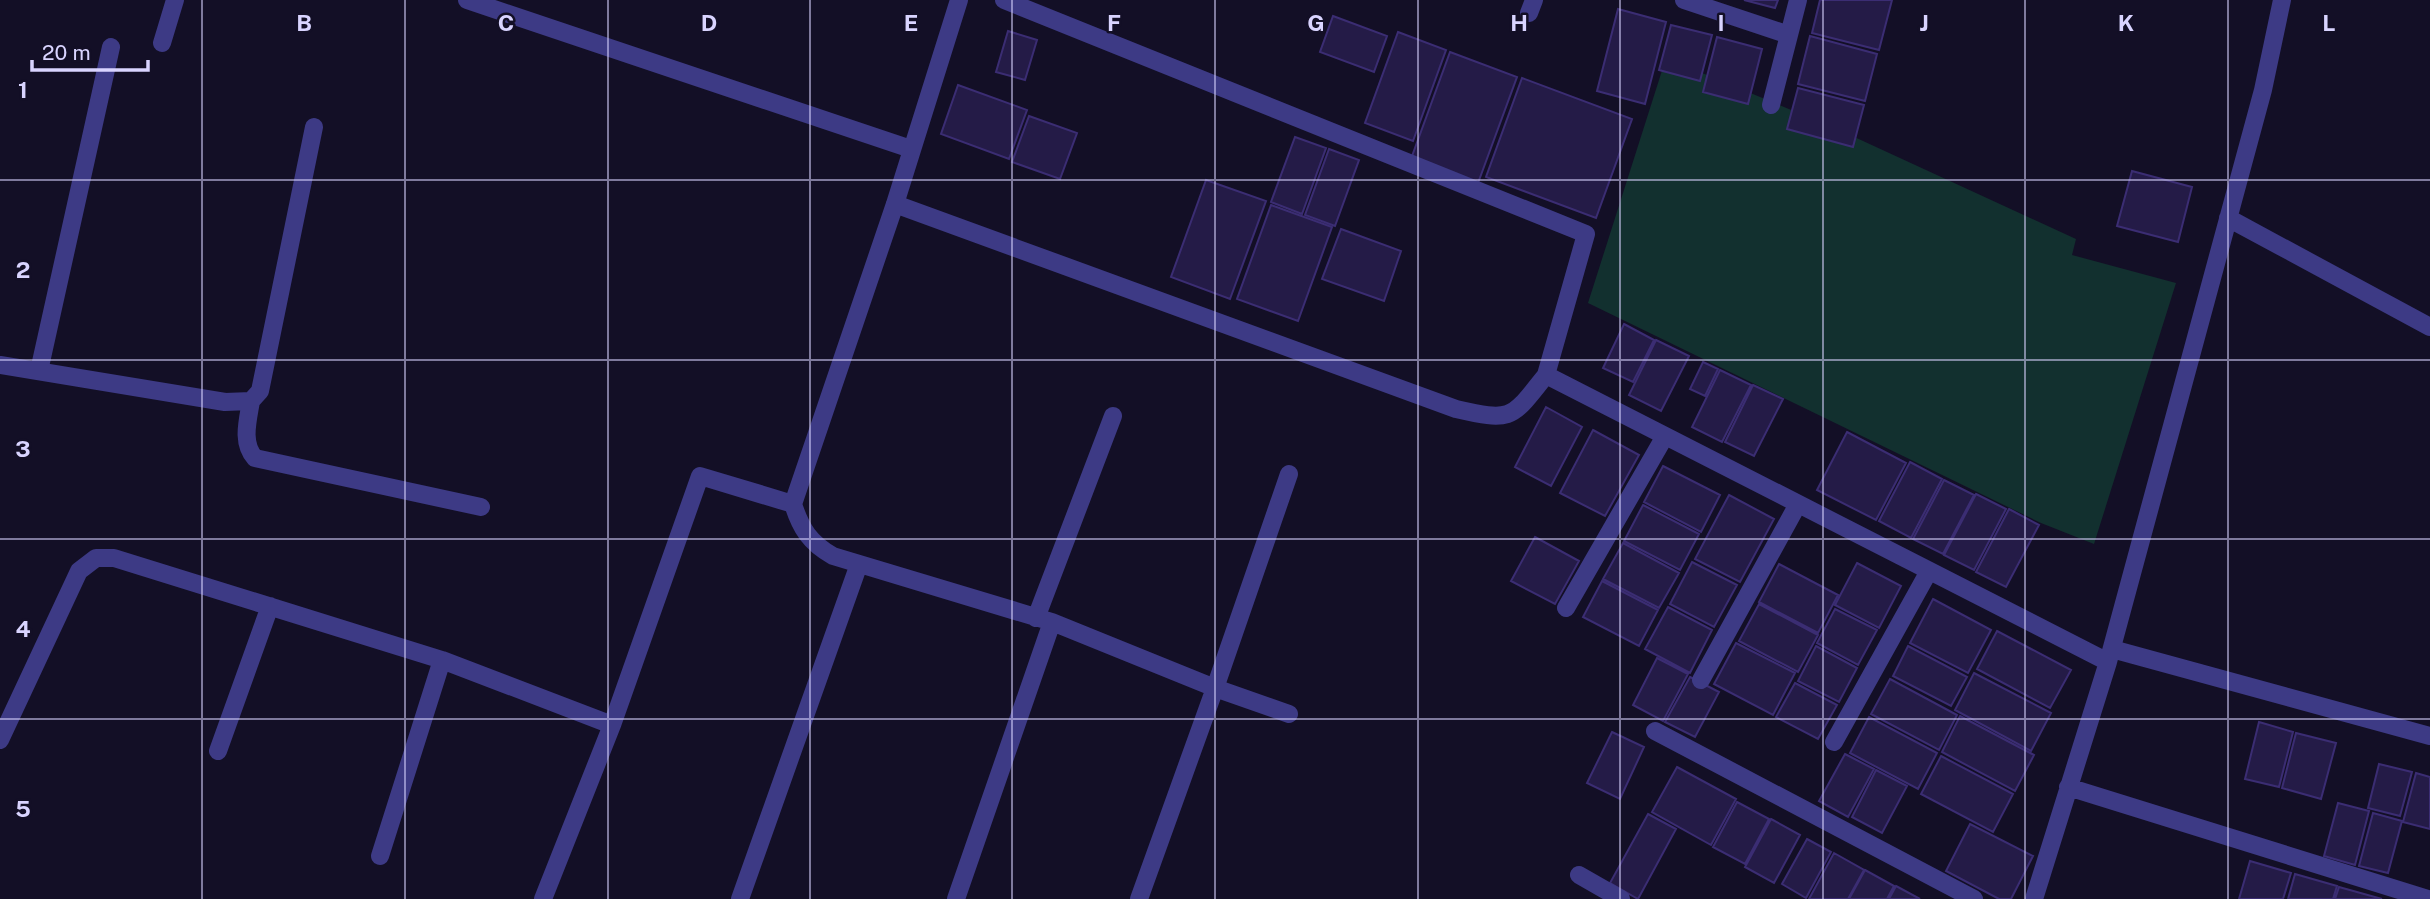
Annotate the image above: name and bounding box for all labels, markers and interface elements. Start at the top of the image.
text: B [296,9,312,36]
text: C [498,9,514,36]
text: D [701,9,717,36]
text: E [904,9,918,36]
text: F [1107,9,1121,36]
text: G [1307,9,1325,36]
text: H [1510,9,1528,36]
text: I [1717,9,1725,36]
text: J [1919,9,1929,36]
text: K [2118,9,2134,36]
text: L [2322,9,2336,36]
scale bar [32,28,147,72]
text: 20 m [42,40,91,65]
text: 1 [18,76,28,103]
text: 2 [16,256,30,283]
text: 3 [15,435,31,462]
text: 4 [15,615,31,642]
text: 5 [15,795,31,822]

